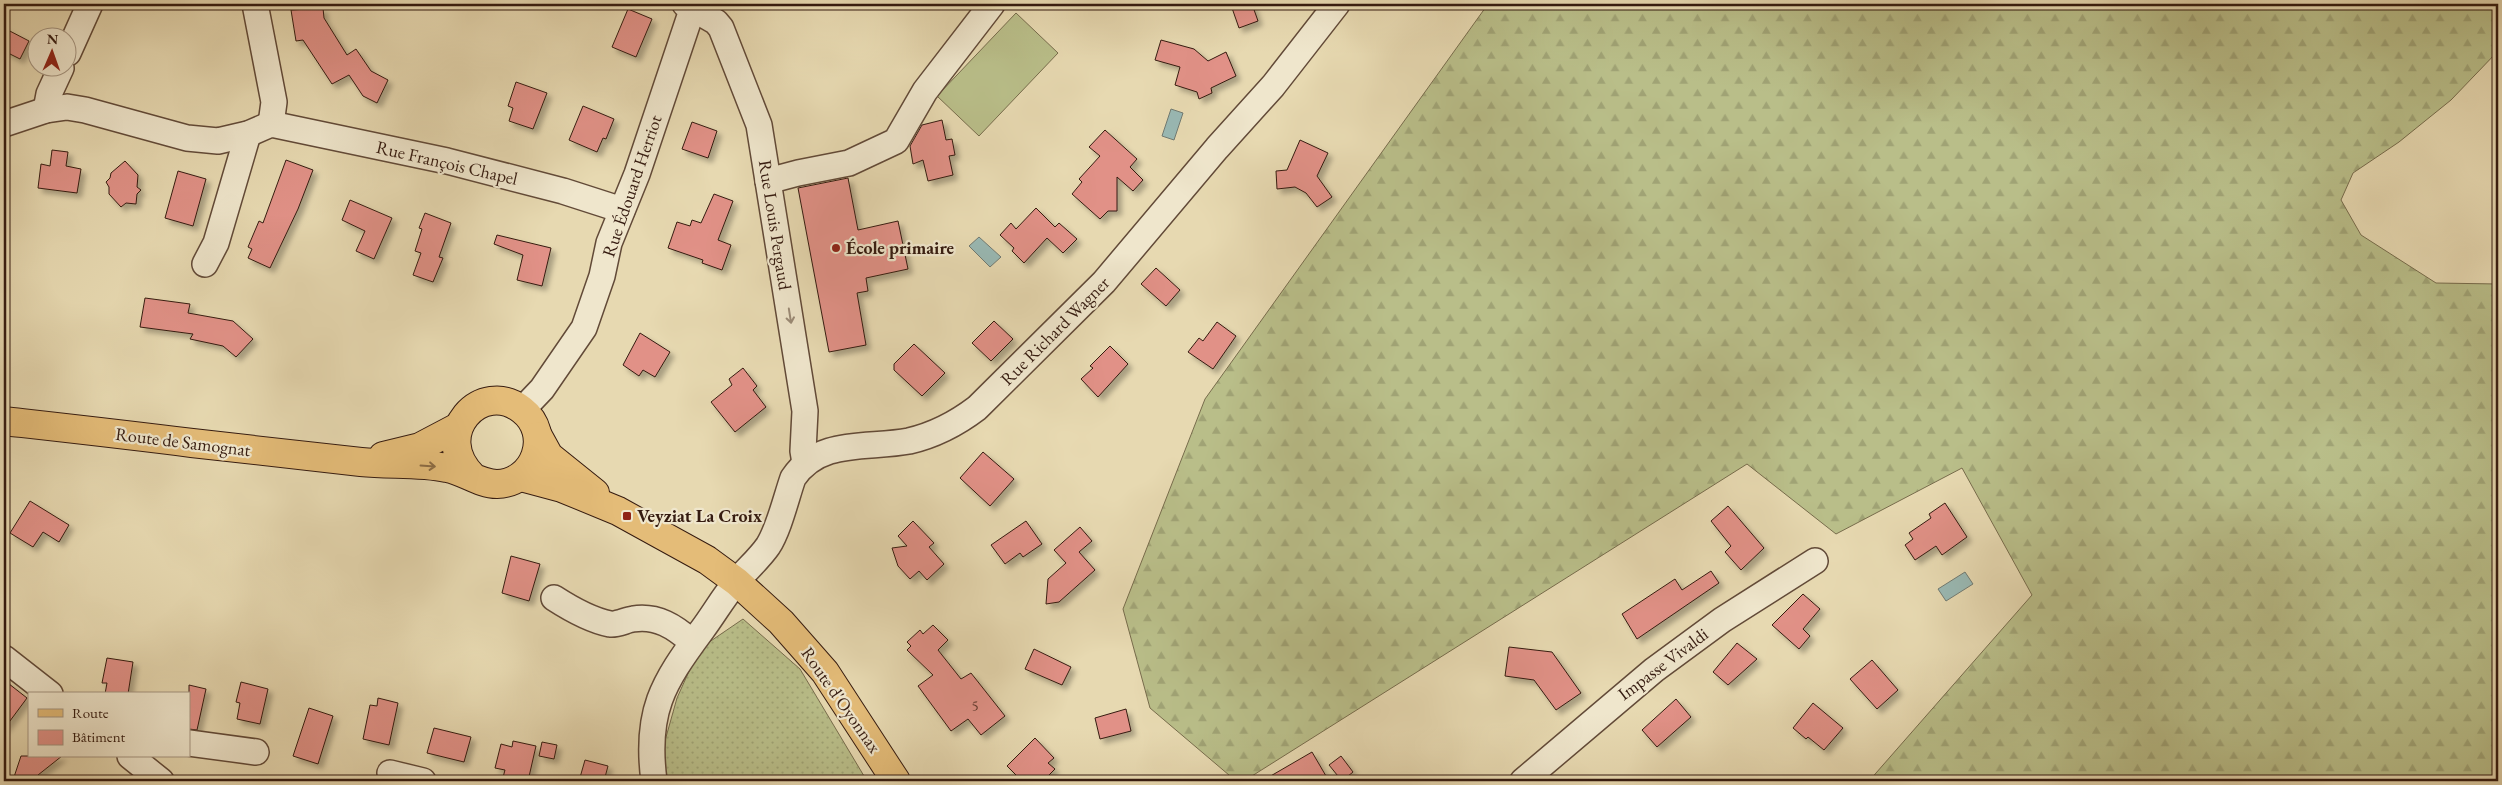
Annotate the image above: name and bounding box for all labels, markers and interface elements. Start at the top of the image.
north arrow [28,28,78,78]
text: N [46,30,59,48]
street label: Rue Édouard Herriot [596,111,667,260]
street label: Rue François Chapel [374,135,520,190]
street label: Rue Louis Pergaud [754,158,797,292]
place label: École primaire [846,236,955,259]
marker: École primaire [830,242,842,254]
street label: Rue Richard Wagner [995,271,1114,390]
one-way arrow [785,307,795,323]
street label: Route de Samognat [114,422,252,461]
one-way arrow [420,462,436,471]
place label: Veyziat La Croix [637,504,762,527]
marker: Veyziat La Croix [621,510,633,522]
street label: Impasse Vivaldi [1613,622,1713,705]
street label: Route d'Oyonnax [796,642,887,757]
legend [28,692,190,758]
house number: 5 [971,696,979,715]
text: Route [72,703,109,722]
text: Bâtiment [72,727,126,746]

